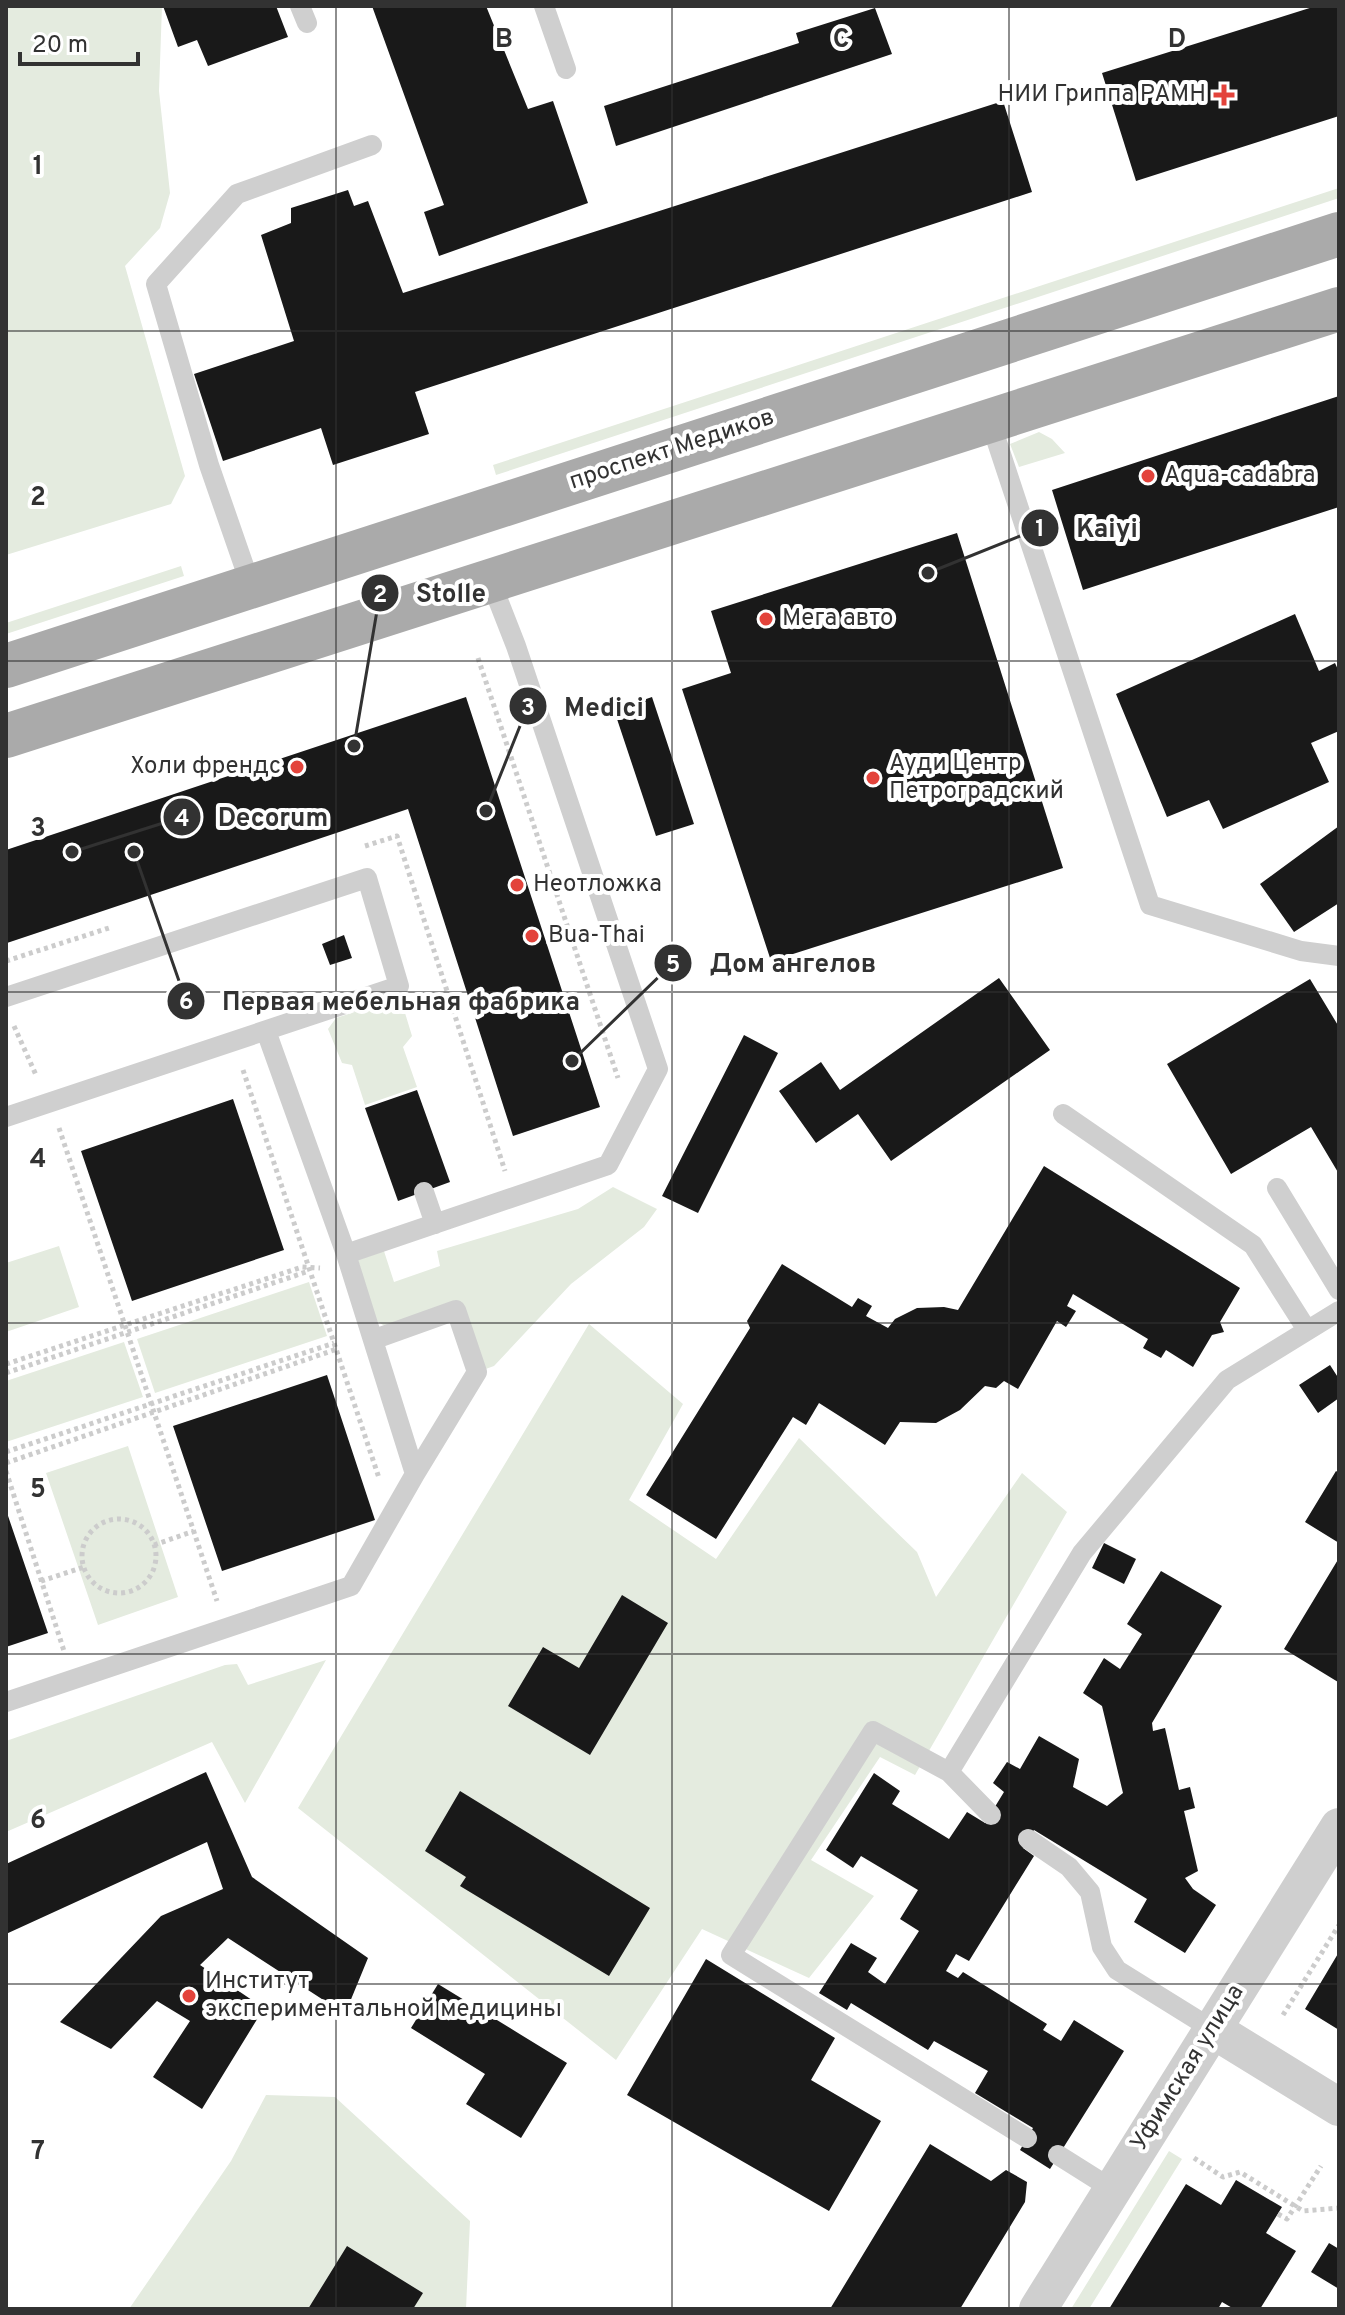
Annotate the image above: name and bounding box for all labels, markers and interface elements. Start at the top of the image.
scale bar [20,16,138,66]
text: B [495,24,513,57]
text: C [833,24,849,57]
text: D [1168,24,1186,57]
text: 20 m [32,31,88,61]
place label: НИИ Гриппа РАМН [998,80,1206,110]
marker: НИИ Гриппа РАМН [1213,84,1235,106]
text: 1 [33,151,43,184]
street label: проспект Медиков [566,403,778,497]
place label: Aqua-cadabra [1164,461,1315,491]
marker: Aqua-cadabra [1139,467,1157,485]
text: 2 [30,482,46,515]
callout: Kaiyi [1020,503,1154,553]
text: Kaiyi [1076,514,1138,547]
text: 1 [1035,515,1045,545]
callout: Stolle [360,568,502,618]
text: Stolle [416,579,486,612]
text: 2 [373,581,387,611]
place label: Мега авто [782,604,894,634]
marker: Мега авто [757,610,775,628]
callout: Medici [508,681,660,731]
text: Medici [564,693,644,726]
text: 3 [521,694,535,724]
place label: Ауди Центр Петроградский [889,749,1064,807]
place label: Холи френдс [130,752,281,782]
marker: Холи френдс [288,758,306,776]
marker: Ауди Центр Петроградский [864,769,882,787]
callout: Decorum [162,792,344,842]
text: Decorum [218,803,328,836]
text: 4 [174,805,190,835]
text: 3 [30,813,46,846]
place label: Неотложка [533,870,662,900]
marker: Неотложка [508,876,526,894]
place label: Bua-Thai [548,921,645,951]
marker: Bua-Thai [523,927,541,945]
callout: Дом ангелов [653,938,892,988]
text: Дом ангелов [710,949,876,982]
text: 5 [666,951,680,981]
callout: Первая мебельная фабрика [166,976,596,1026]
text: Первая мебельная фабрика [222,987,580,1020]
text: 6 [179,988,193,1018]
text: 4 [30,1144,46,1177]
text: 5 [30,1474,46,1507]
text: 6 [30,1805,46,1838]
place label: Институт экспериментальной медицины [205,1967,562,2025]
street label: Уфимская улица [1125,1979,1251,2157]
marker: Институт экспериментальной медицины [180,1987,198,2005]
text: 7 [31,2136,45,2169]

